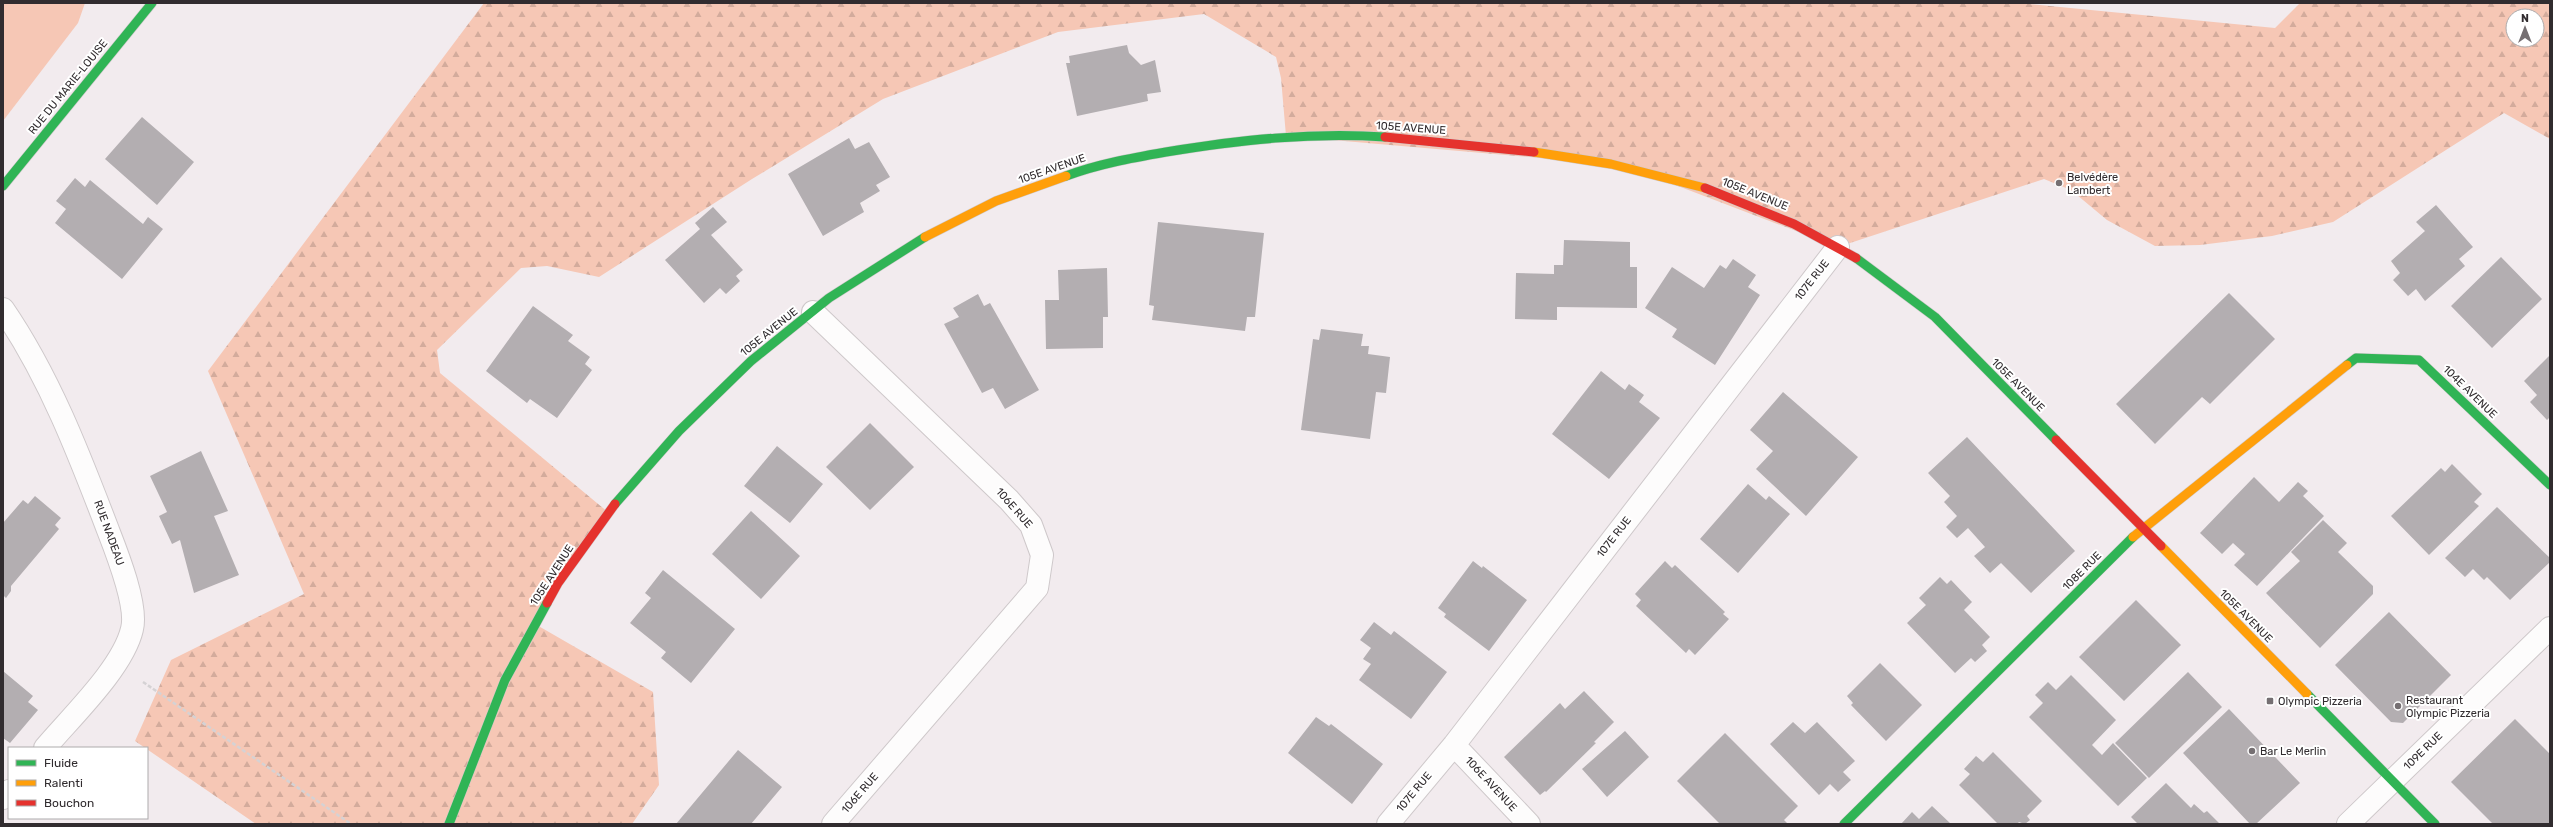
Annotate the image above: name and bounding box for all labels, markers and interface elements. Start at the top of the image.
north arrow [2505,8,2545,48]
text: N [2521,12,2529,25]
street label: RUE DU MARIE-LOUISE [26,37,110,137]
street label: 105E AVENUE [1376,119,1447,137]
street label: 105E AVENUE [1017,151,1088,187]
place label: Belvédère Lambert [2067,171,2118,197]
street label: 105E AVENUE [1720,175,1790,213]
marker: Belvédère Lambert [2054,178,2064,188]
street label: 107E RUE [1792,257,1832,303]
street label: 105E AVENUE [738,305,801,359]
street label: 105E AVENUE [1989,356,2048,415]
street label: 104E AVENUE [2440,363,2500,421]
street label: 106E RUE [993,485,1035,531]
street label: RUE NADEAU [91,499,127,567]
street label: 107E RUE [1594,514,1634,560]
street label: 105E AVENUE [527,542,577,608]
street label: 108E RUE [2060,549,2104,593]
street label: 105E AVENUE [2217,587,2276,646]
place label: Restaurant Olympic Pizzeria [2406,694,2490,720]
place label: Olympic Pizzeria [2278,695,2362,708]
marker: Olympic Pizzeria [2265,696,2275,706]
marker: Restaurant Olympic Pizzeria [2393,701,2403,711]
street label: 109E RUE [2401,729,2445,773]
place label: Bar Le Merlin [2260,745,2326,758]
marker: Bar Le Merlin [2247,746,2257,756]
legend [8,747,148,819]
street label: 106E AVENUE [1462,754,1520,814]
text: Fluide [44,756,78,770]
street label: 107E RUE [1394,769,1435,815]
street label: 106E RUE [839,770,881,816]
text: Ralenti [44,776,83,790]
text: Bouchon [44,796,94,810]

